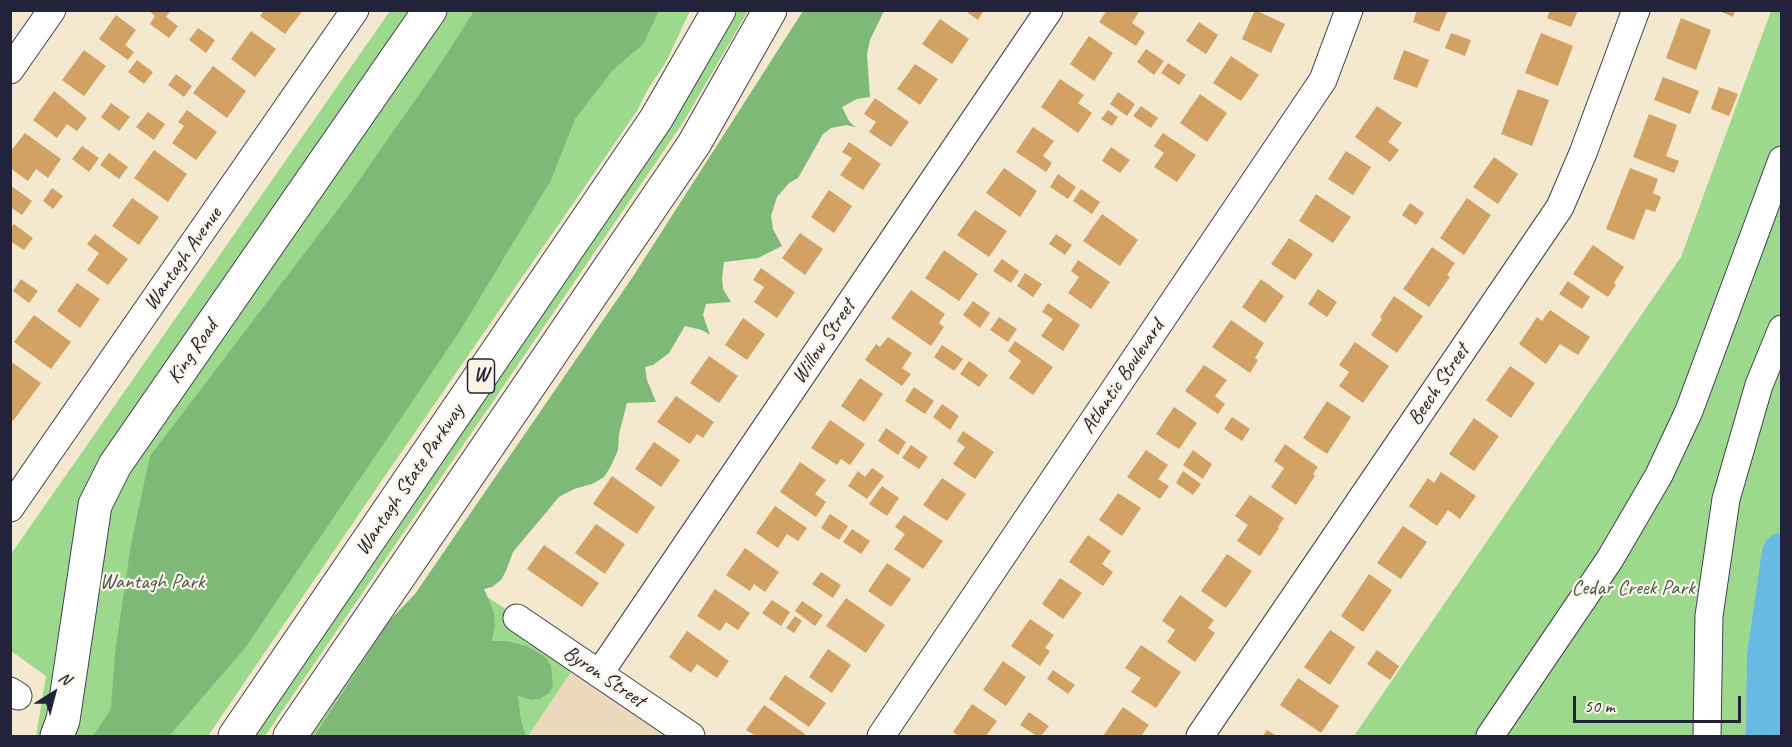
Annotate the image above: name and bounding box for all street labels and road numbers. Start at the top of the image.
street label: Wantagh Avenue [138,203,228,315]
street label: Willow Street [787,295,861,389]
street label: King Road [162,315,224,389]
street label: Atlantic Boulevard [1076,315,1170,439]
street label: Beech Street [1403,340,1475,430]
road number: W [468,359,494,393]
street label: Wantagh State Parkway [350,400,470,560]
street label: Byron Street [558,640,650,714]

